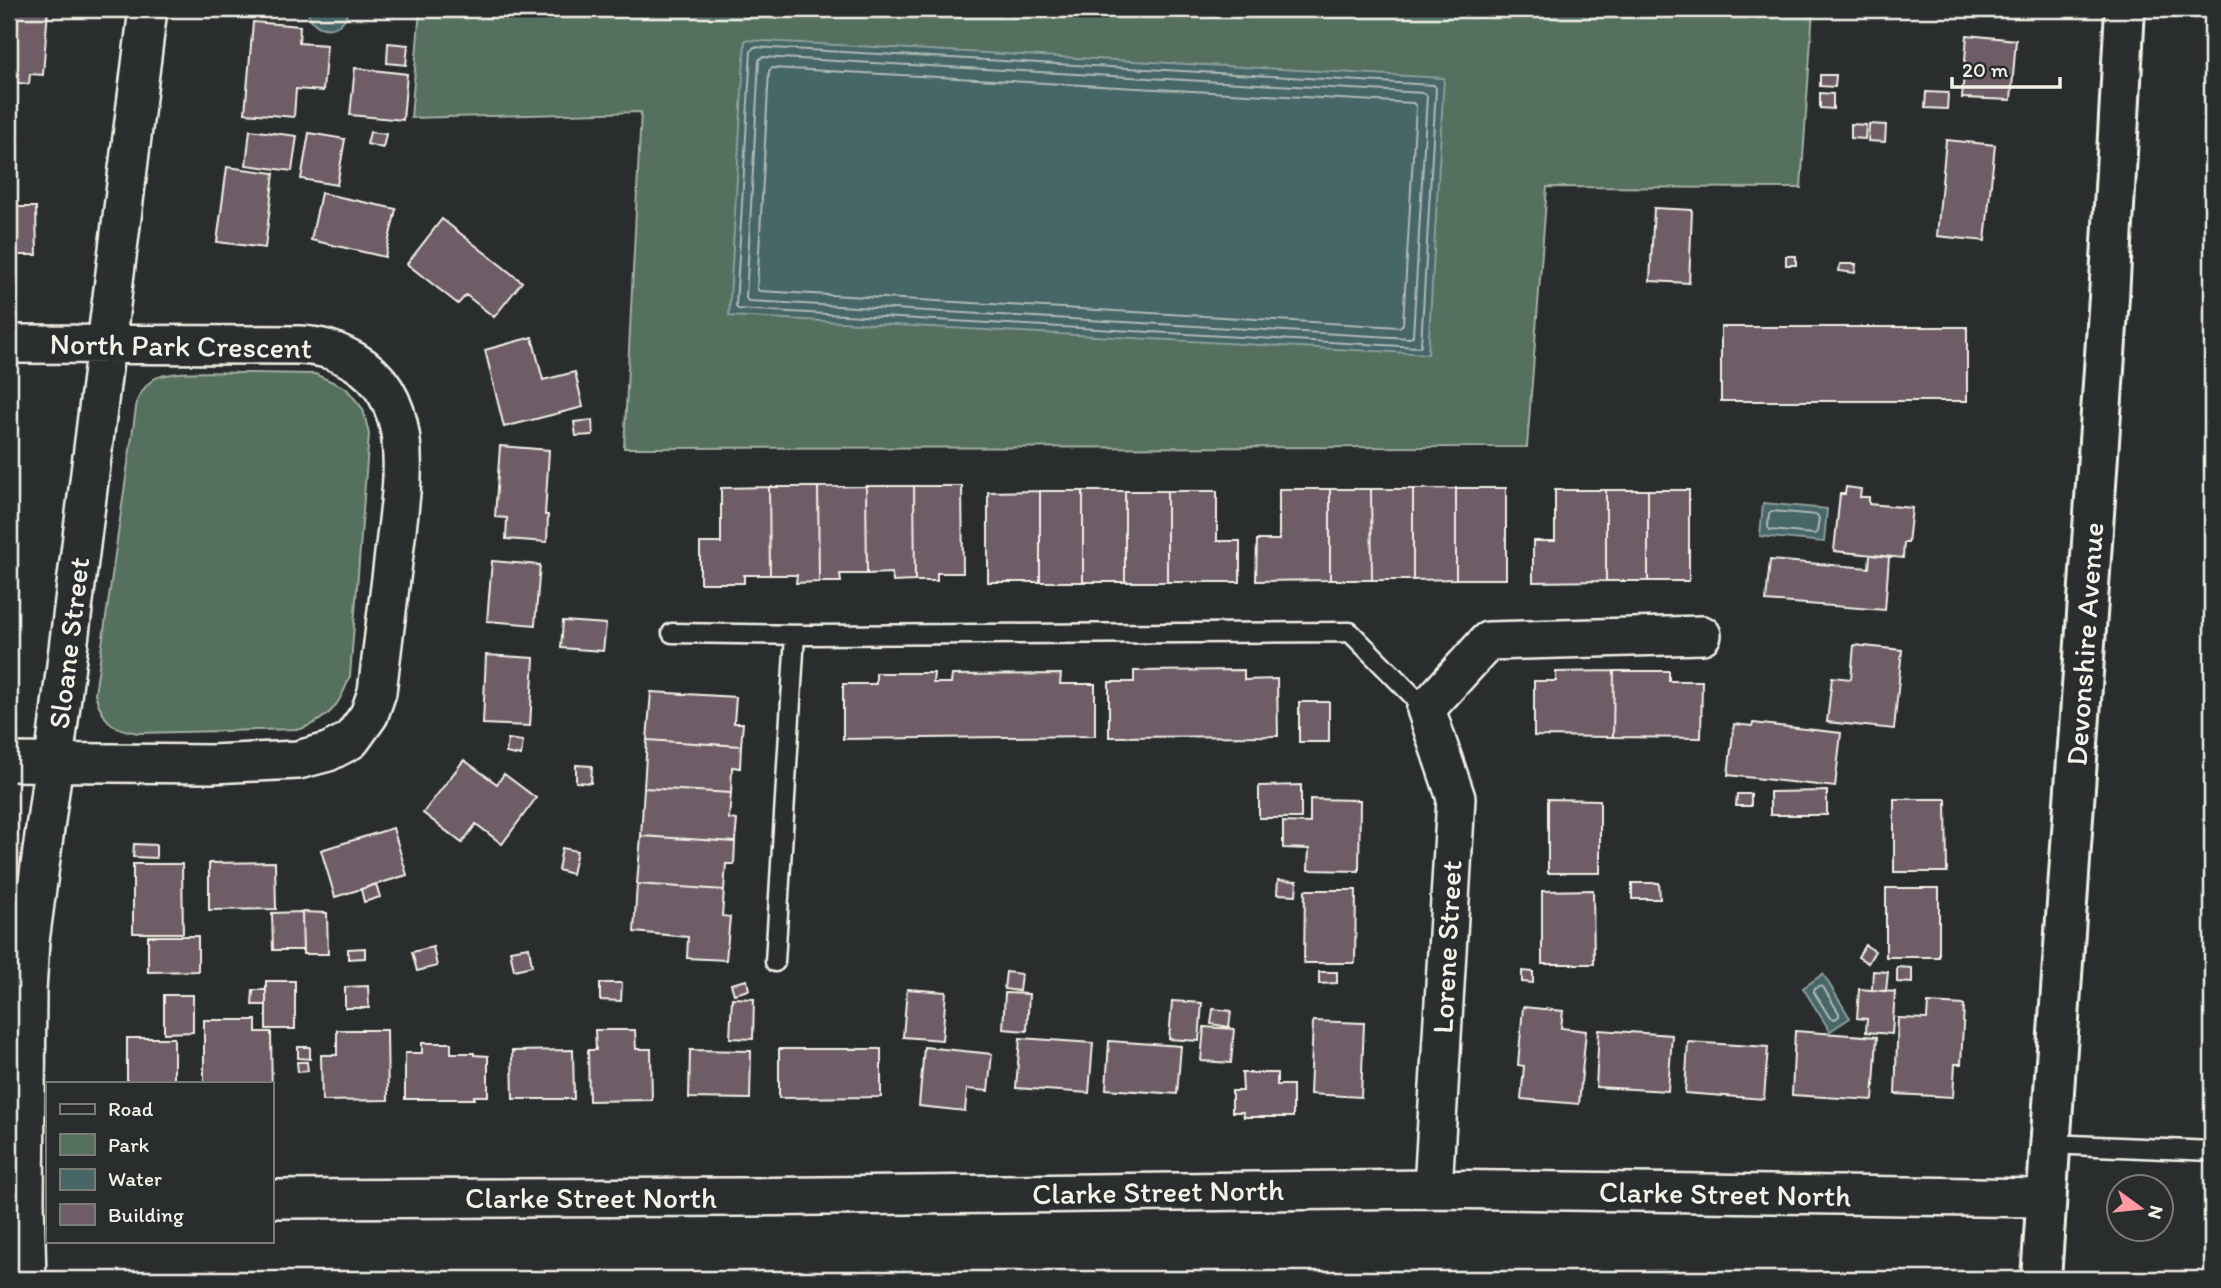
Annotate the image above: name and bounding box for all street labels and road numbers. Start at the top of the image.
street label: North Park Crescent [49,325,313,366]
street label: Devonshire Avenue [2058,521,2111,767]
street label: Sloane Street [40,555,97,731]
street label: Lorene Street [1423,859,1470,1035]
street label: Clarke Street North [1032,1171,1284,1212]
street label: Clarke Street North [1599,1173,1851,1214]
street label: Clarke Street North [465,1179,717,1216]

